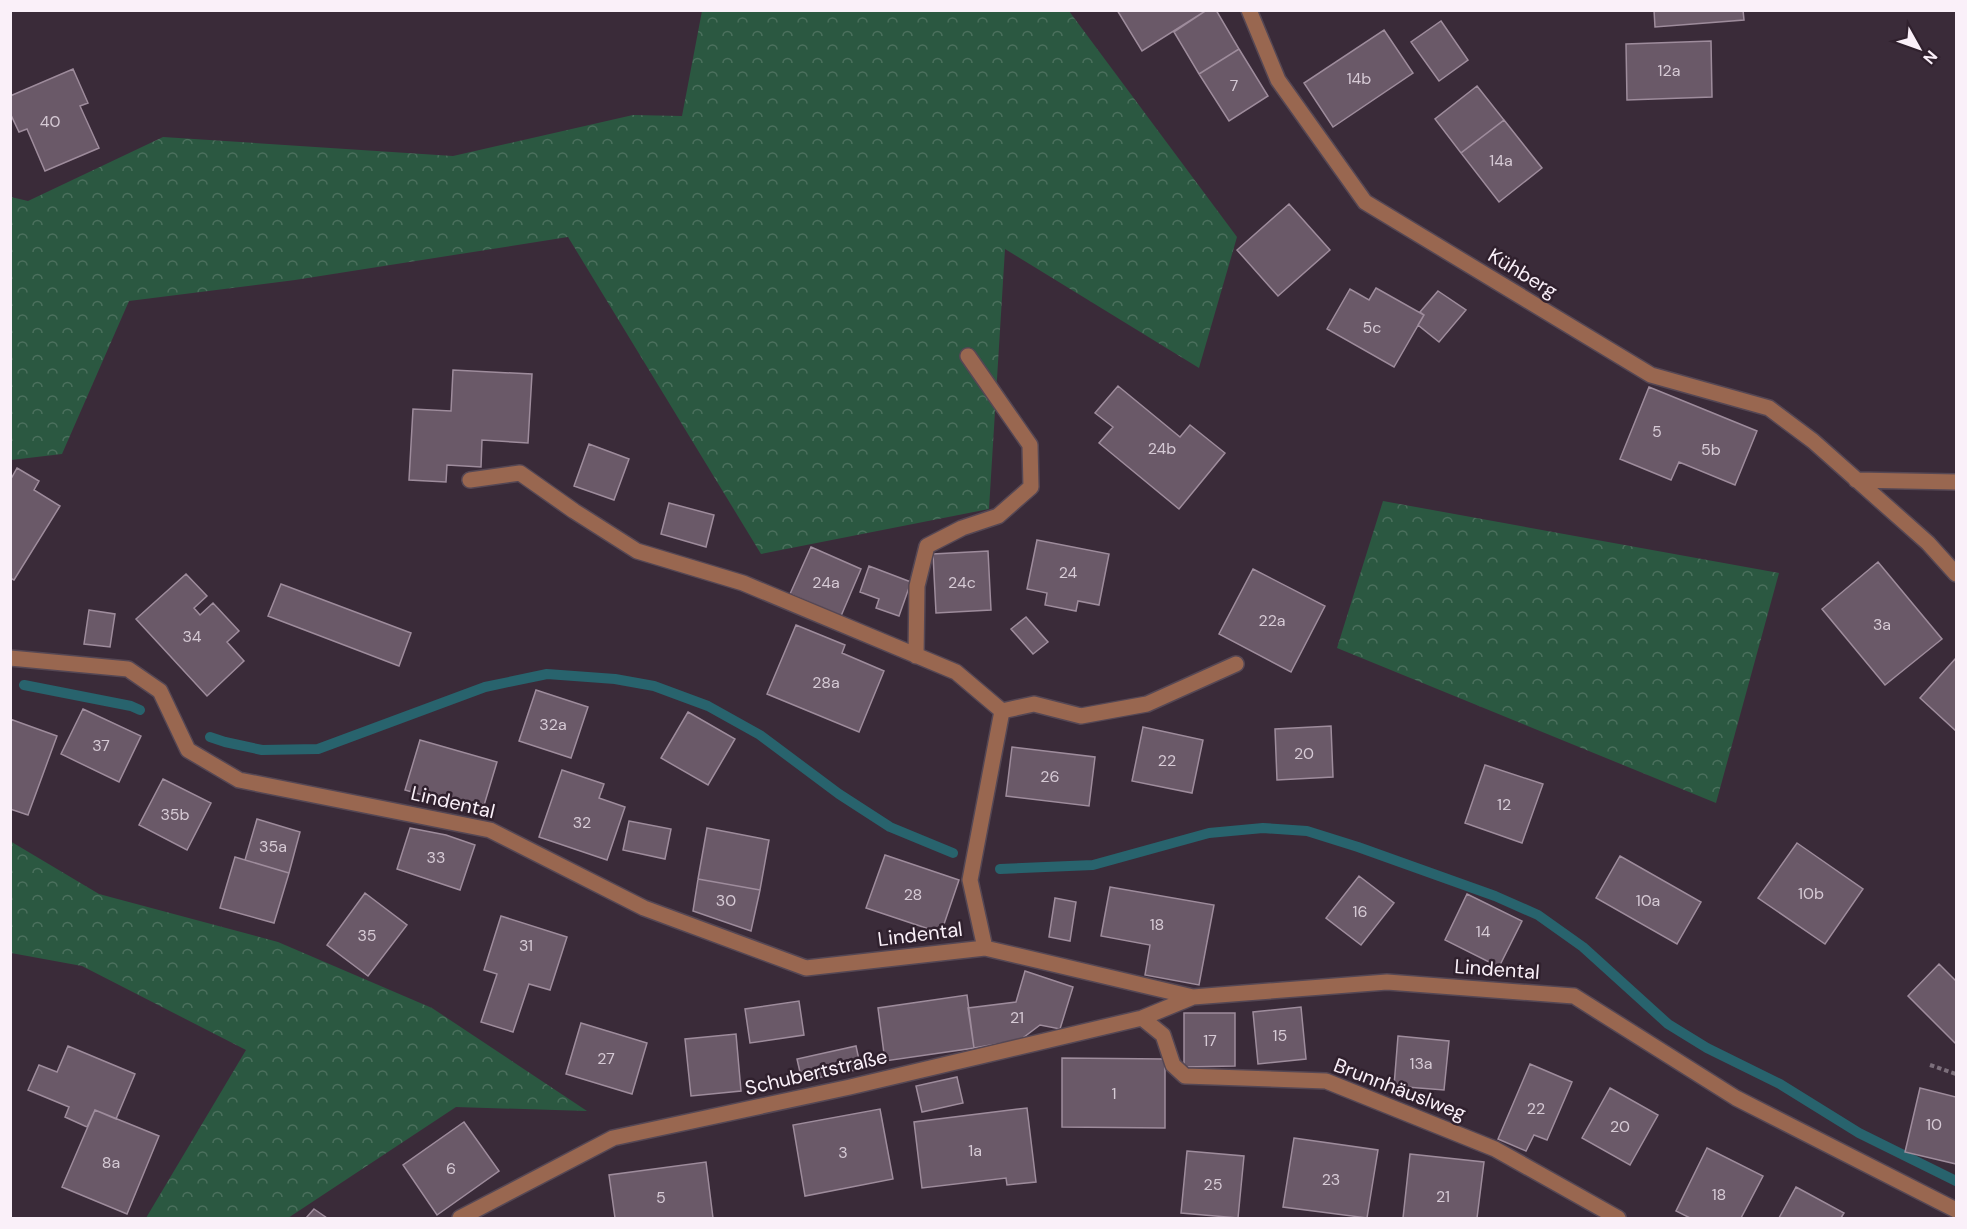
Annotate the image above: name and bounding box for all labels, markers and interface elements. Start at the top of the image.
north arrow [1889,18,1949,78]
text: N [1918,46,1942,69]
house number: 12a [1658,60,1680,81]
house number: 14b [1347,68,1371,89]
house number: 7 [1230,75,1238,96]
house number: 40 [40,111,60,132]
house number: 14a [1489,150,1513,171]
street label: Kühberg [1484,242,1562,304]
house number: 5c [1363,317,1381,338]
house number: 5 [1652,421,1662,442]
house number: 24b [1148,438,1176,459]
house number: 5b [1701,439,1721,460]
house number: 24 [1059,562,1078,583]
house number: 24a [812,572,840,593]
house number: 24c [948,572,976,593]
house number: 22a [1258,610,1286,631]
house number: 3a [1873,614,1891,635]
house number: 34 [182,626,202,647]
house number: 28a [812,672,840,693]
house number: 32a [539,714,567,735]
house number: 37 [92,735,110,756]
house number: 20 [1294,743,1314,764]
house number: 22 [1158,750,1176,771]
house number: 26 [1040,766,1060,787]
street label: Lindental [408,780,498,824]
house number: 12 [1497,794,1511,815]
house number: 35b [160,804,190,825]
house number: 32 [573,812,591,833]
house number: 35a [259,836,287,857]
house number: 33 [427,847,445,868]
house number: 10b [1798,883,1824,904]
house number: 28 [904,884,922,905]
house number: 30 [716,890,736,911]
house number: 10a [1636,890,1660,911]
house number: 16 [1352,901,1368,922]
house number: 18 [1150,914,1164,935]
street label: Lindental [876,916,964,952]
house number: 14 [1476,921,1491,942]
house number: 35 [357,925,377,946]
house number: 31 [519,935,533,956]
street label: Lindental [1454,953,1540,985]
house number: 21 [1010,1007,1024,1028]
house number: 15 [1273,1025,1287,1046]
house number: 17 [1203,1030,1217,1051]
street label: Schubertstraße [742,1043,890,1101]
house number: 27 [597,1048,615,1069]
street label: Brunnhäuslweg [1330,1052,1470,1126]
house number: 13a [1409,1053,1433,1074]
house number: 1 [1112,1083,1117,1104]
house number: 22 [1527,1098,1545,1119]
house number: 10 [1926,1114,1942,1135]
house number: 20 [1610,1116,1630,1137]
house number: 1a [968,1140,982,1161]
house number: 3 [838,1142,848,1163]
house number: 8a [102,1152,120,1173]
house number: 6 [446,1158,456,1179]
house number: 23 [1322,1169,1340,1190]
house number: 25 [1204,1174,1222,1195]
house number: 18 [1712,1184,1726,1205]
house number: 21 [1436,1186,1450,1207]
house number: 5 [656,1187,666,1208]

